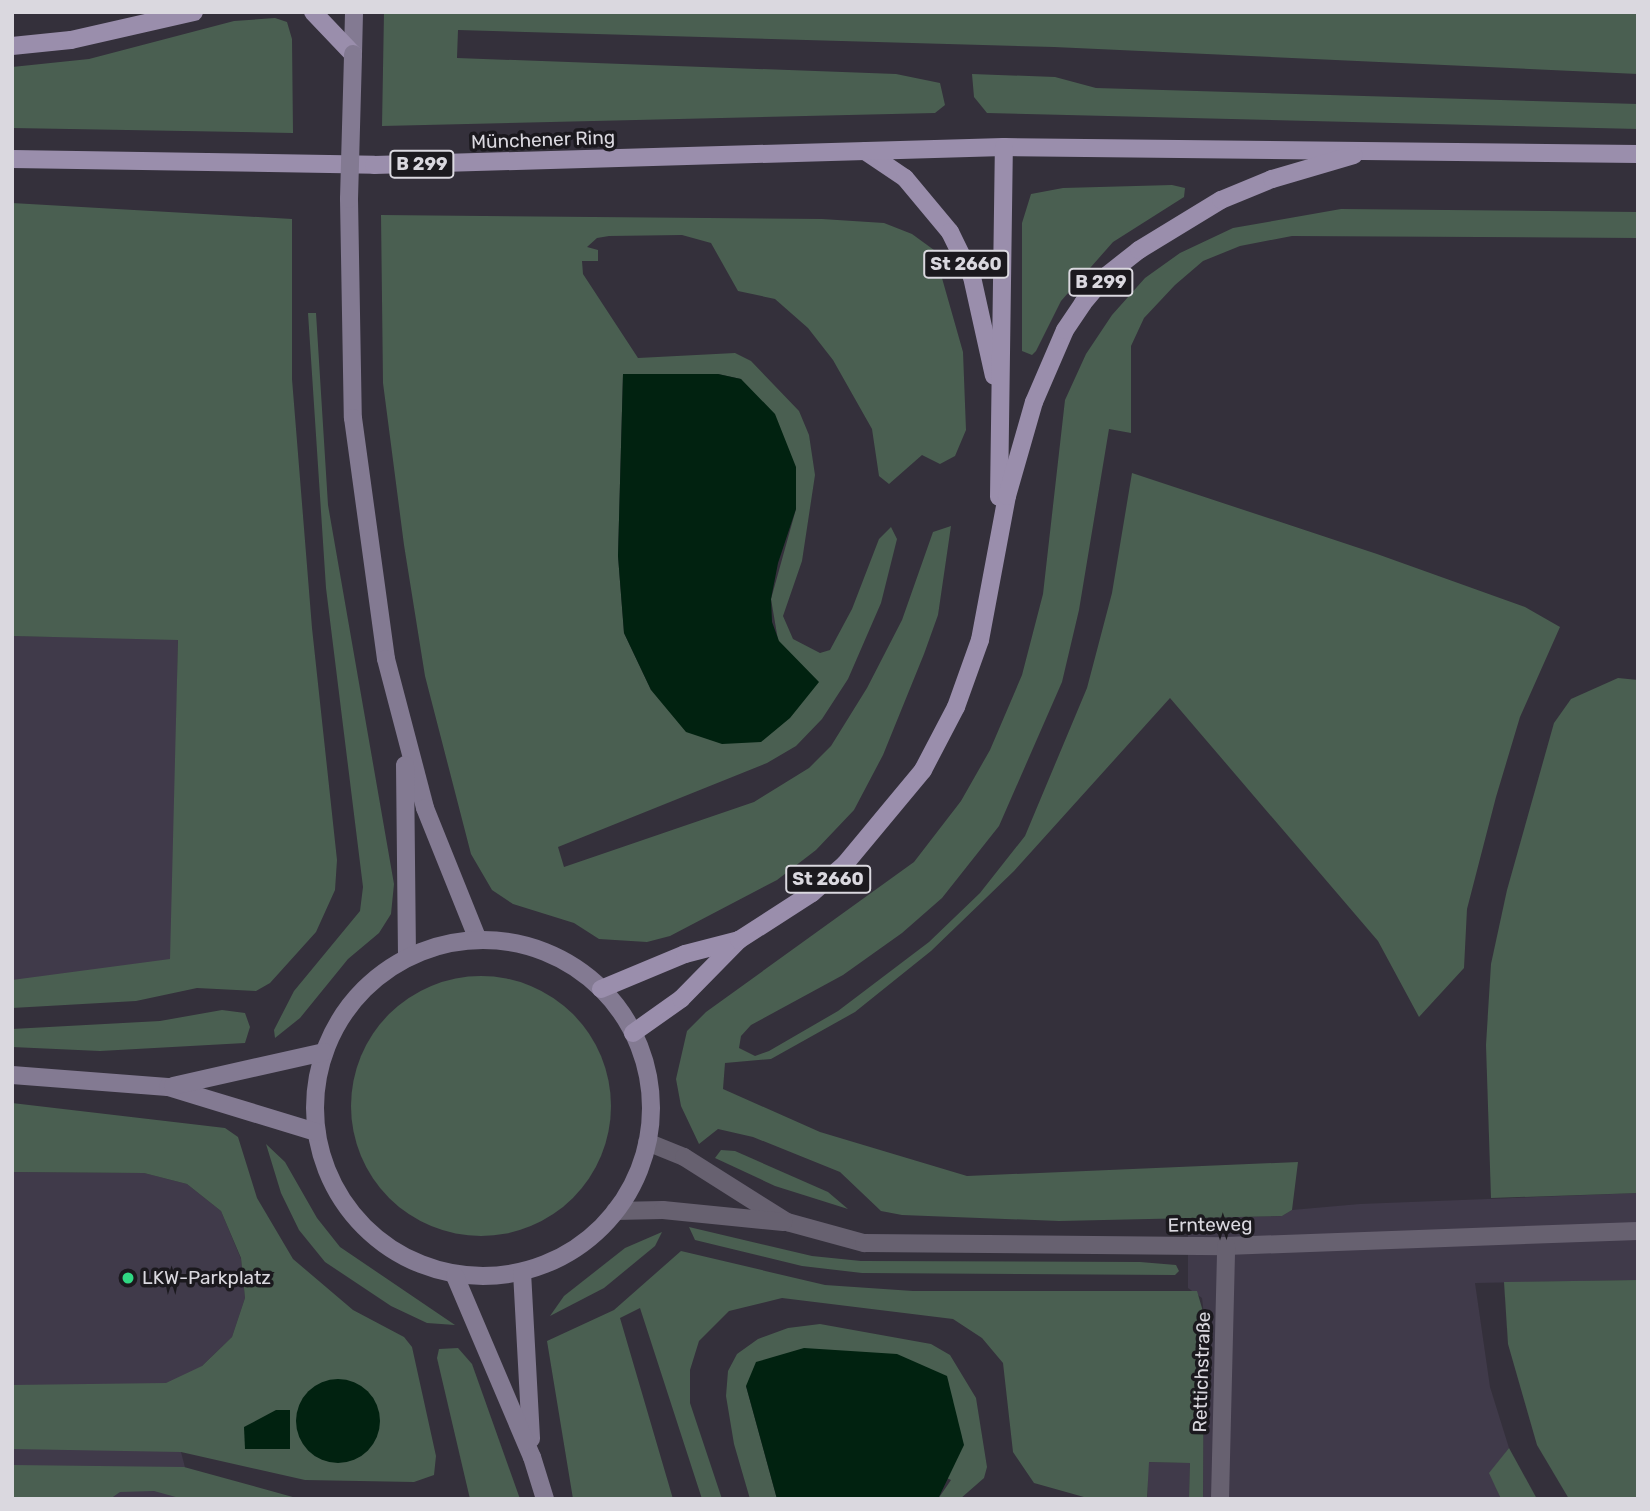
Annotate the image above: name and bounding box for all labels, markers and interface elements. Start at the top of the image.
street label: Münchener Ring [470,126,616,154]
road number: B 299 [389,149,455,178]
road number: St 2660 [922,250,1010,278]
road number: B 299 [1068,268,1134,296]
road number: St 2660 [784,864,872,894]
street label: Ernteweg [1167,1213,1253,1237]
place label: LKW-Parkplatz [142,1267,271,1289]
marker: LKW-Parkplatz [120,1270,136,1286]
street label: Rettichstraße [1188,1311,1216,1433]

